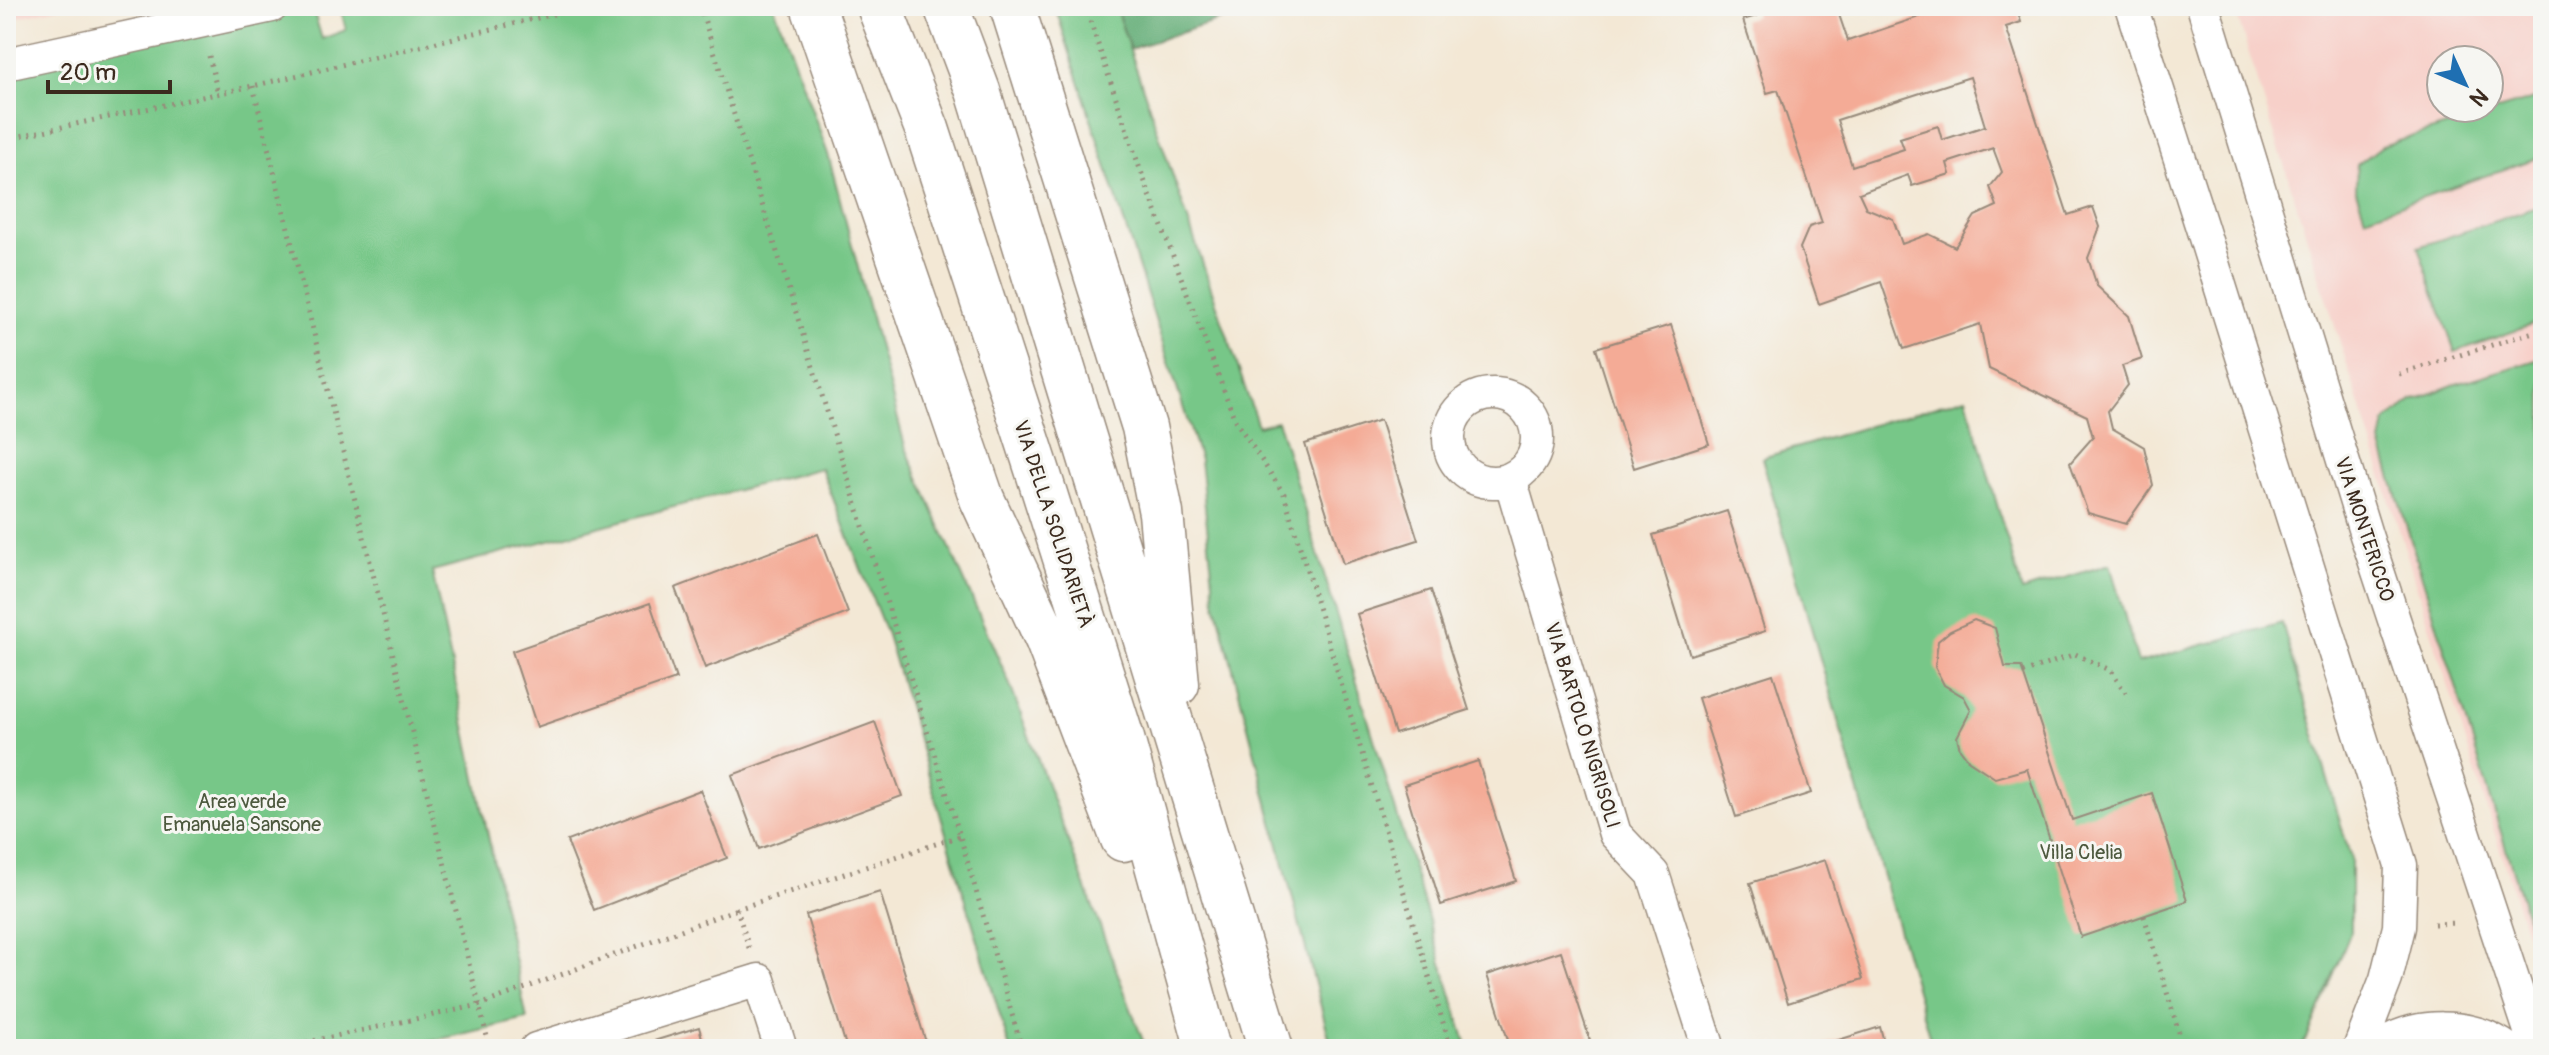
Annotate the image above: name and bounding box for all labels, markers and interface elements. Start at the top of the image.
scale bar [48,44,170,94]
north arrow [2425,44,2505,124]
text: 20 m [60,58,116,87]
text: N [2463,82,2494,112]
street label: VIA DELLA SOLIDARIETÀ [1008,417,1099,631]
street label: VIA MONTERICCO [2329,454,2400,605]
street label: VIA BARTOLO NIGRISOLI [1539,619,1626,831]
park label: Area verde Emanuela Sansone [163,789,321,837]
park label: Villa Clelia [2039,840,2123,865]

